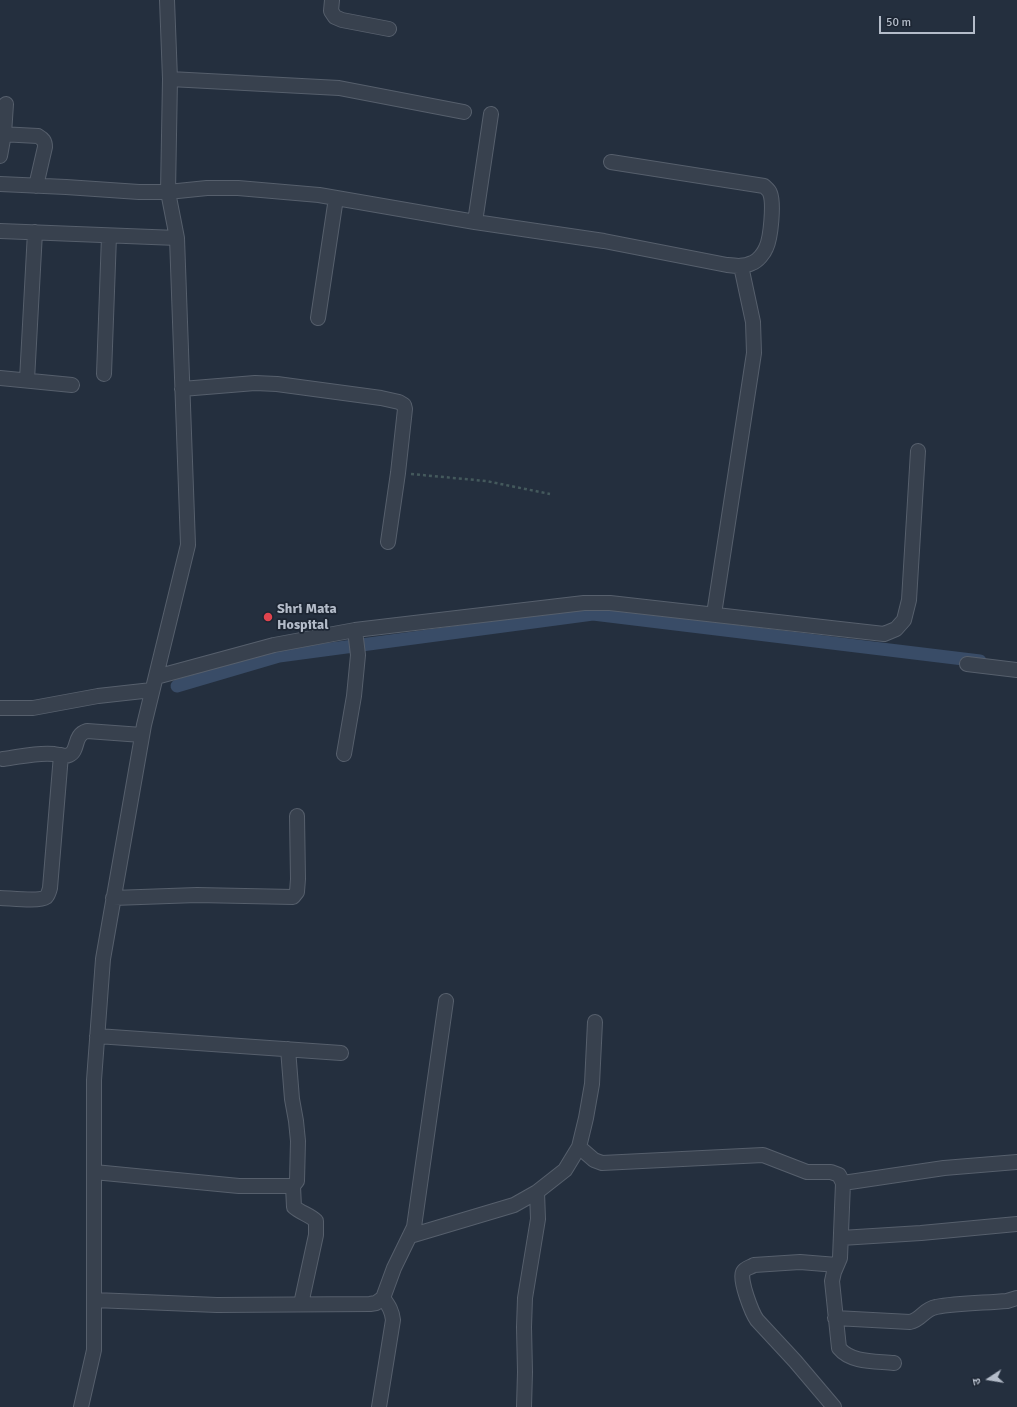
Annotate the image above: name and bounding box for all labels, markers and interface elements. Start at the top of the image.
scale bar [881,8,977,34]
text: 50 m [886,15,911,30]
place label: Shri Mata Hospital [277,601,337,634]
marker: Shri Mata Hospital [262,611,274,623]
north arrow [969,1359,1009,1399]
text: उ [970,1377,984,1386]

